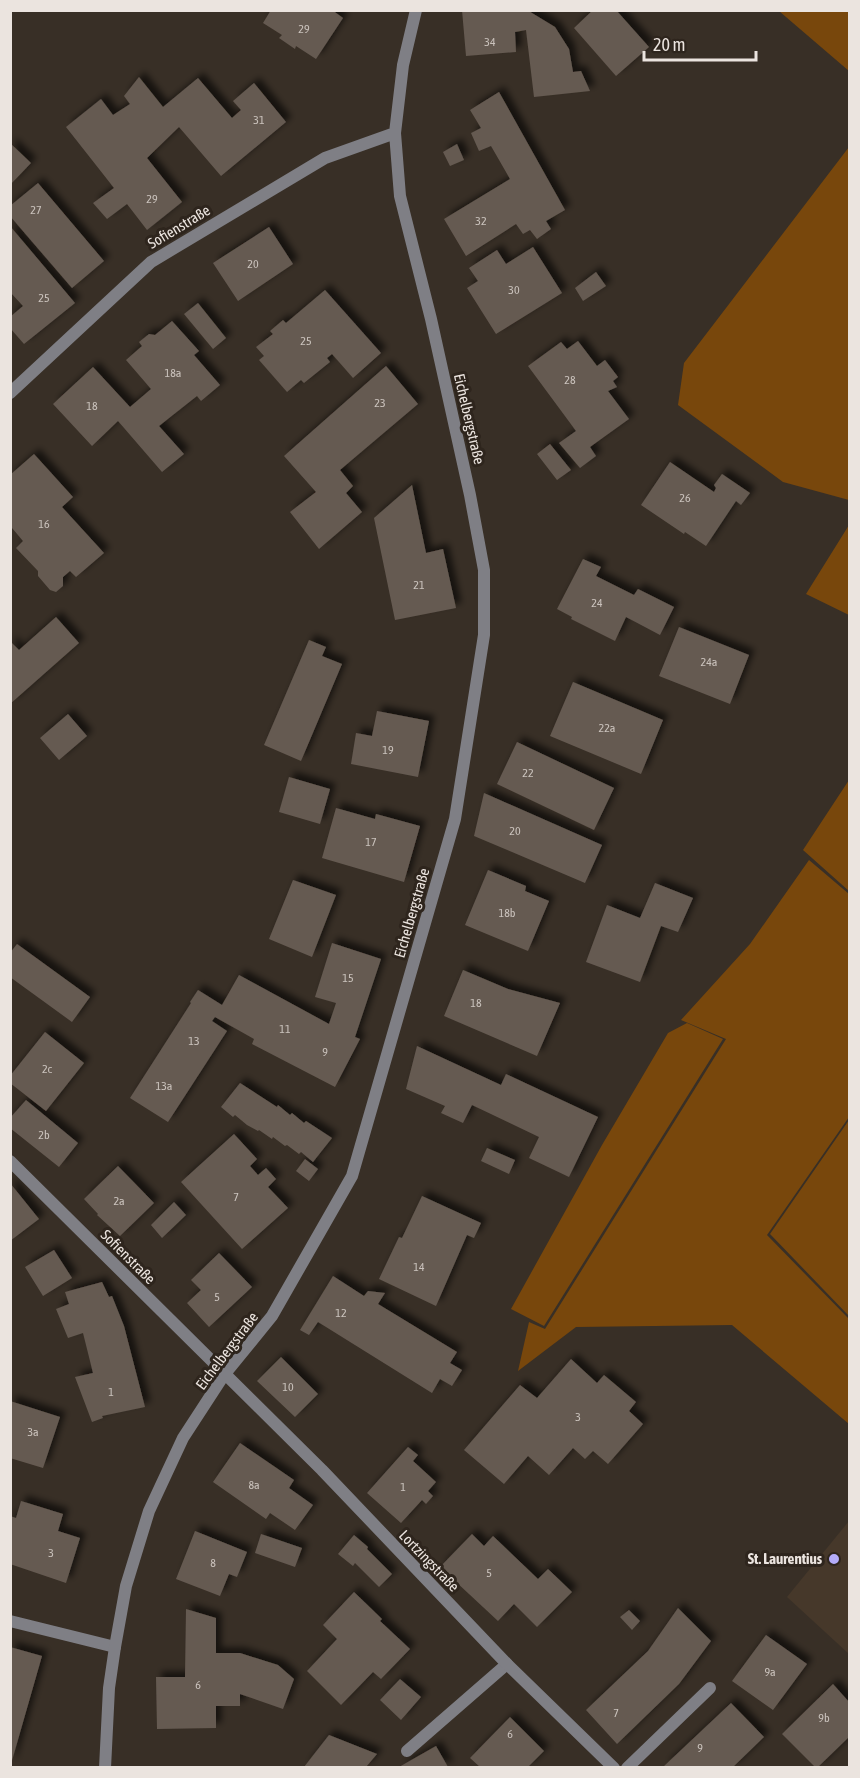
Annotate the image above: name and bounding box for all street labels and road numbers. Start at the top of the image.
street label: Sofienstraße [145,201,213,252]
street label: Eichelbergstraße [451,372,488,466]
street label: Eichelbergstraße [391,866,432,960]
street label: Sofienstraße [98,1226,159,1287]
street label: Eichelbergstraße [192,1309,261,1393]
street label: Lortzingstraße [396,1526,463,1595]

